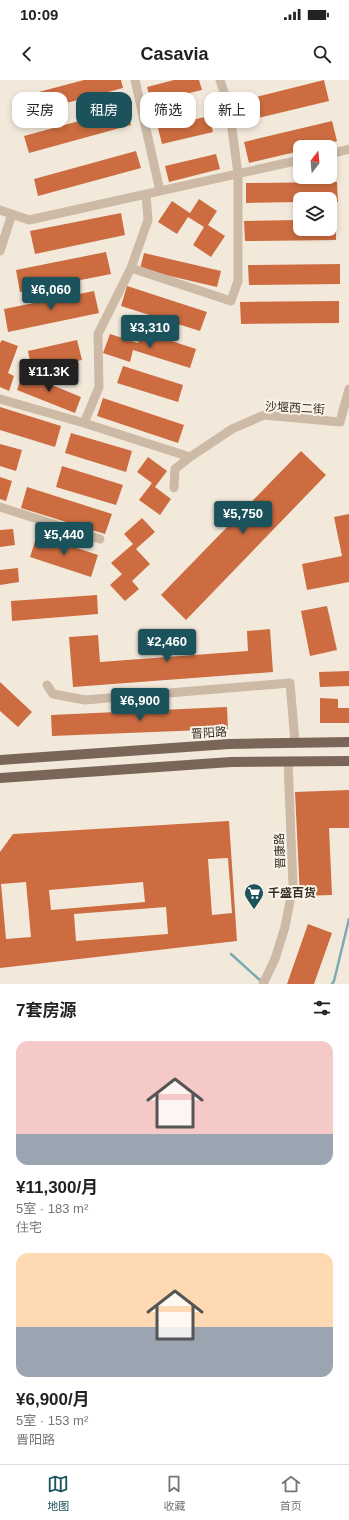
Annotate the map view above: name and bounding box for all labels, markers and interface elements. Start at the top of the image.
text: 10:09 [20,6,58,23]
icon: back [16,43,38,65]
icon: search [311,43,333,65]
text: Casavia [140,44,209,64]
chip: 买房 [12,92,68,128]
chip: 租房 [76,92,132,128]
chip: 筛选 [140,92,196,128]
chip: 新上 [204,92,260,128]
north arrow [293,140,337,184]
map controls [293,140,337,236]
button: layers [293,192,337,236]
pin: ¥6,060 [18,277,84,311]
text: ¥6,060 [31,282,71,297]
pin: ¥3,310 [117,315,183,349]
text: ¥3,310 [130,320,170,335]
pin: ¥11.3K [16,359,82,393]
text: ¥11.3K [28,364,70,379]
street label: 沙堰西二街 [265,399,325,417]
pin: ¥5,750 [210,501,276,535]
text: ¥5,750 [223,506,263,521]
pin: ¥5,440 [31,522,97,556]
text: ¥5,440 [44,527,84,542]
pin: ¥2,460 [134,629,200,663]
text: ¥2,460 [147,634,187,649]
pin: ¥6,900 [107,688,173,722]
text: ¥6,900 [120,693,160,708]
street label: 晋阳路 [191,725,227,741]
street label: 晋康路 [272,833,288,869]
supermarket icon: 千盛百货 [243,882,265,910]
place label: 千盛百货 [268,886,316,900]
icon: filters [311,997,333,1019]
text: 7套房源 [16,1001,76,1020]
icon: home [139,1067,211,1139]
text: ¥11,300/月 [16,1178,98,1197]
text: 5室 · 183 m² [16,1201,88,1216]
text: 住宅 [16,1220,42,1235]
icon: home [139,1279,211,1351]
text: ¥6,900/月 [16,1390,90,1409]
text: 5室 · 153 m² [16,1413,88,1428]
text: 晋阳路 [16,1432,55,1447]
tab: 地图 [47,1473,69,1513]
tab: 收藏 [163,1473,185,1513]
tab: 首页 [280,1473,302,1513]

